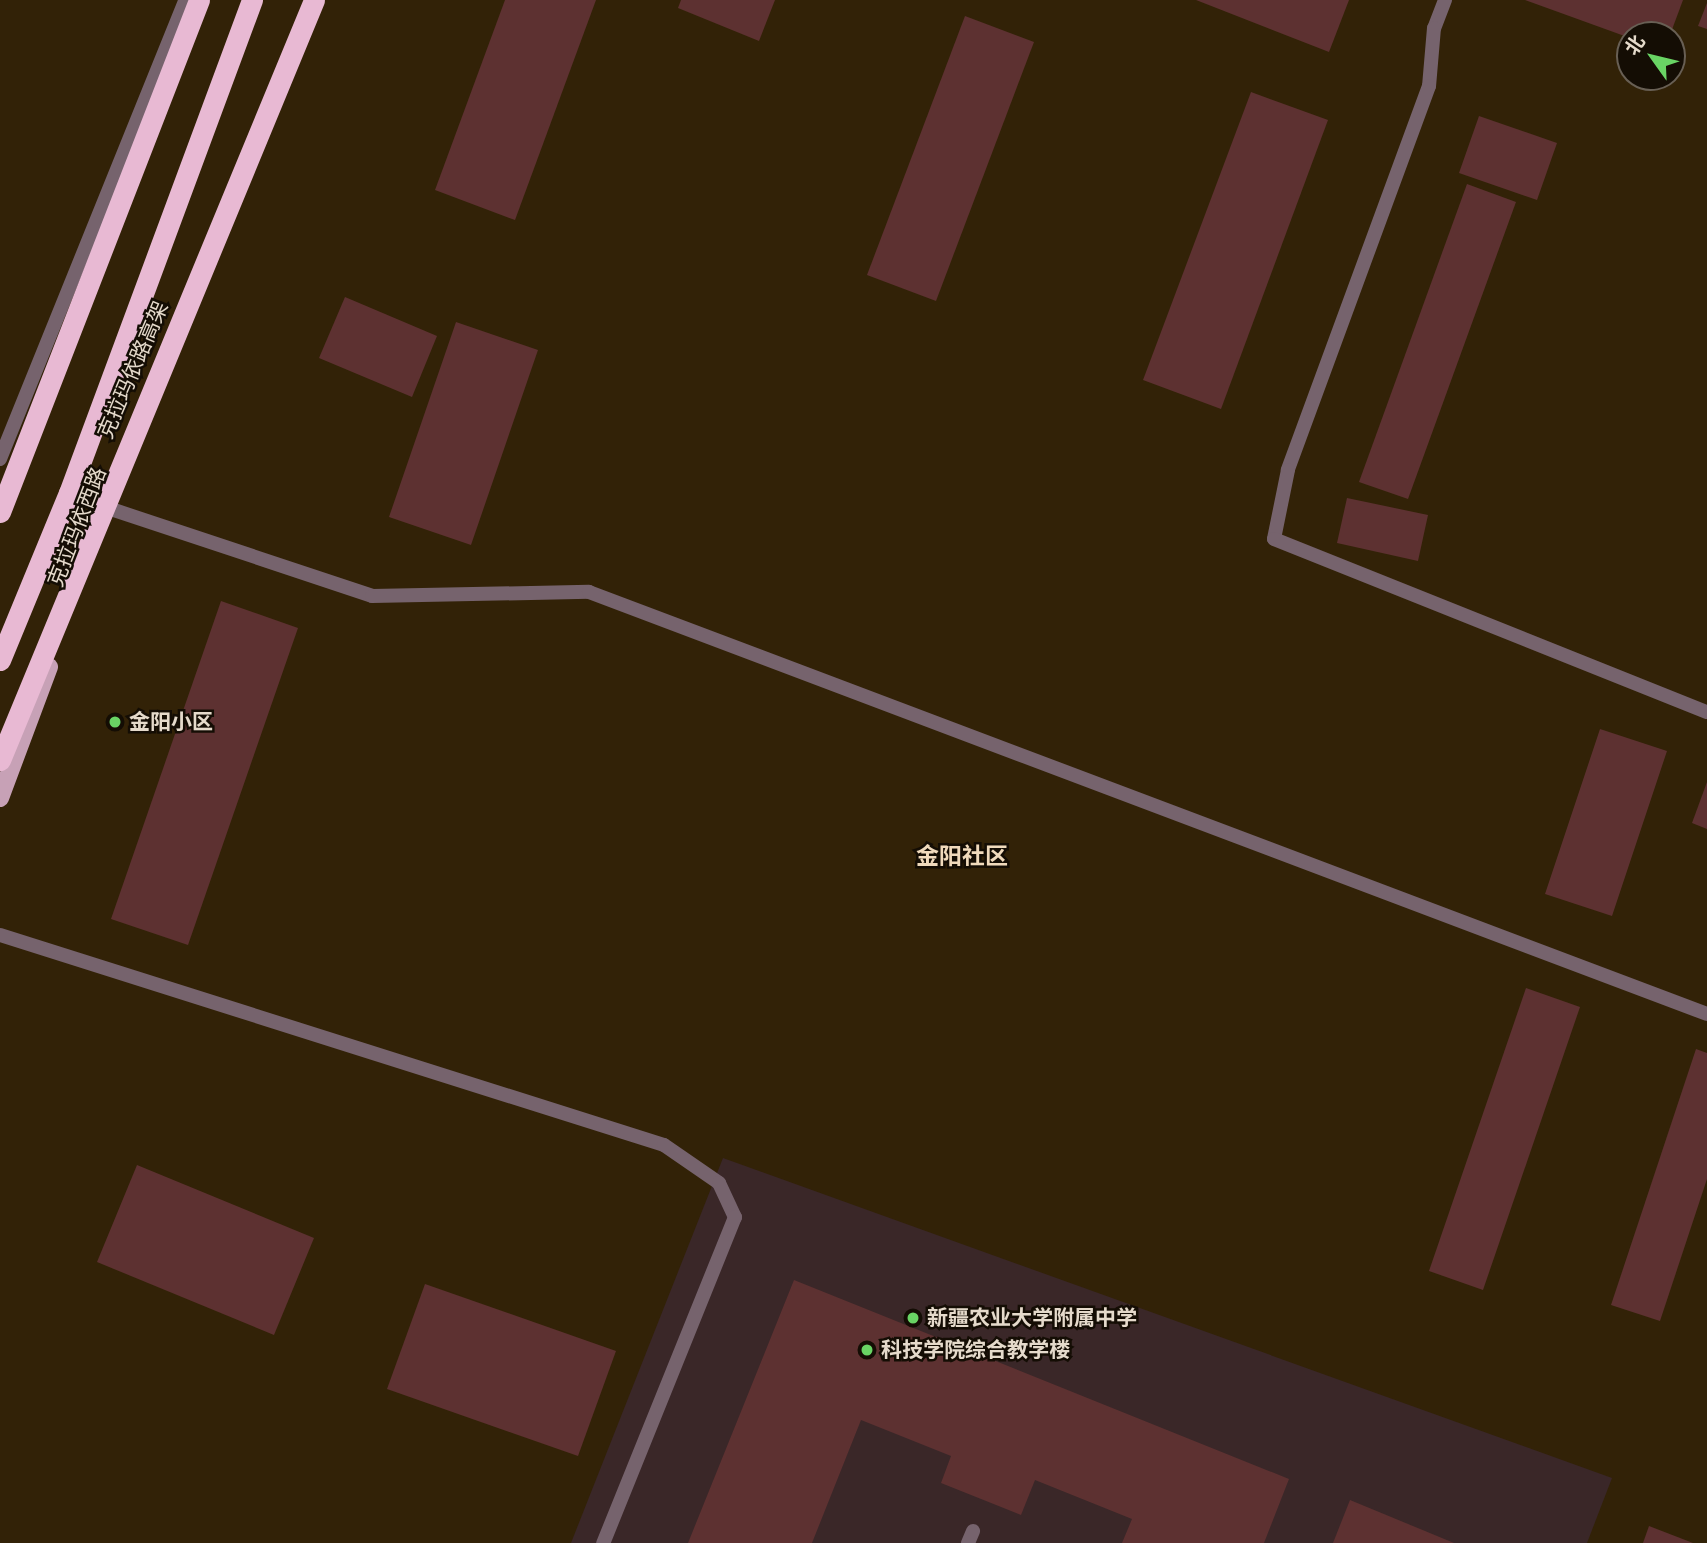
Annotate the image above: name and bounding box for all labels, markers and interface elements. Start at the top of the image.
north arrow [1616,21,1686,91]
text: 北 [1620,31,1650,59]
street label: 克拉玛依路高架 [93,297,173,443]
street label: 克拉玛依西路 [43,464,111,590]
place label: 金阳小区 [129,709,213,735]
marker: 金阳小区 [107,714,123,730]
district label: 金阳社区 [916,842,1008,870]
place label: 新疆农业大学附属中学 [927,1305,1137,1331]
marker: 新疆农业大学附属中学 [905,1310,921,1326]
place label: 科技学院综合教学楼 [881,1337,1070,1363]
marker: 科技学院综合教学楼 [859,1342,875,1358]

